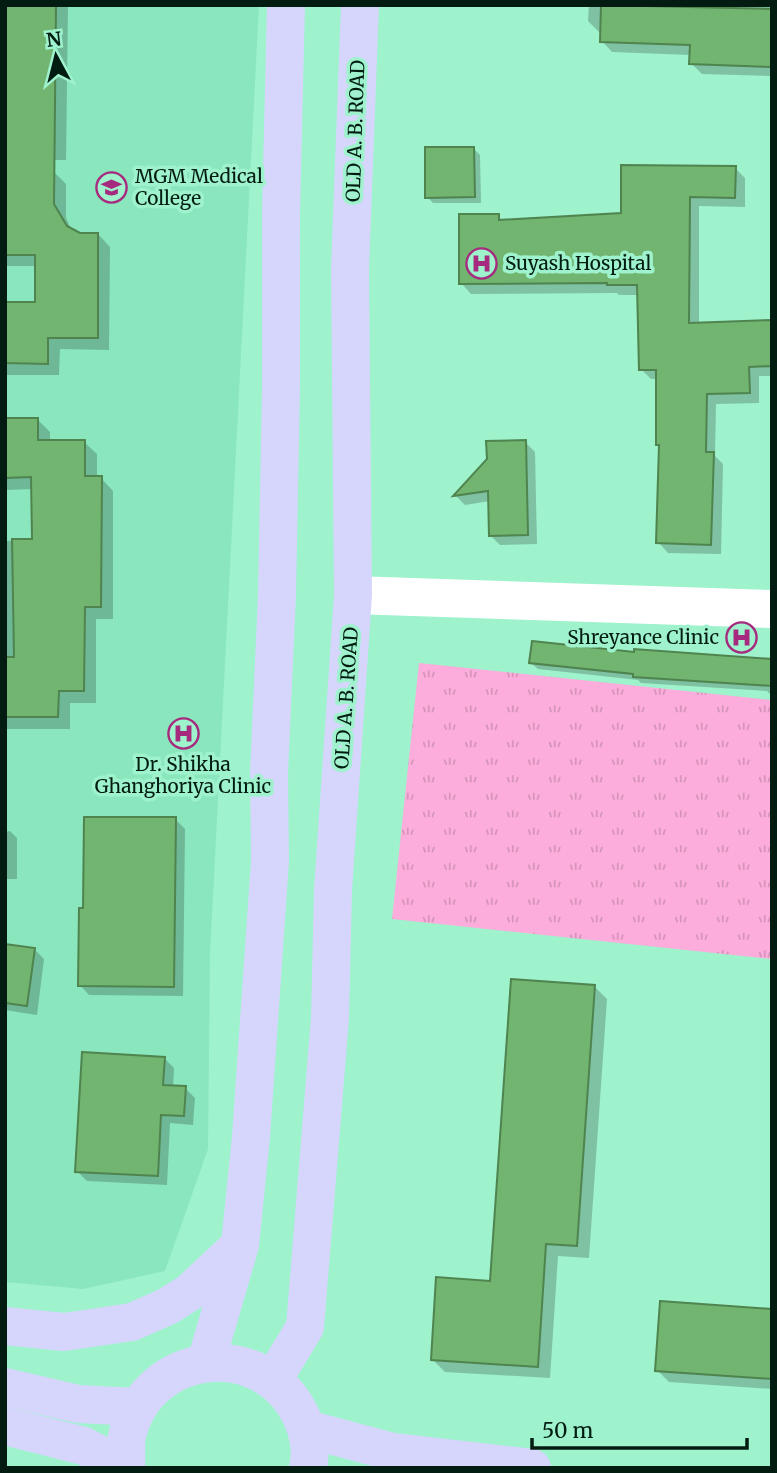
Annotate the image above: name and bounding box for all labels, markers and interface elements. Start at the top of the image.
north arrow [21,21,91,91]
text: N [45,26,63,52]
street label: OLD A. B. ROAD [341,59,369,203]
place label: MGM Medical College [135,164,263,210]
school or university icon: MGM Medical College [95,170,129,204]
hospital icon: Suyash Hospital [465,246,499,280]
place label: Suyash Hospital [505,251,651,275]
hospital icon: Shreyance Clinic [725,620,759,654]
place label: Shreyance Clinic [567,625,719,649]
street label: OLD A. B. ROAD [329,626,363,770]
hospital icon: Dr. Shikha Ghanghoriya Clinic [166,716,200,750]
place label: Dr. Shikha Ghanghoriya Clinic [95,752,271,798]
scale bar [532,1406,747,1450]
text: 50 m [542,1417,593,1444]

